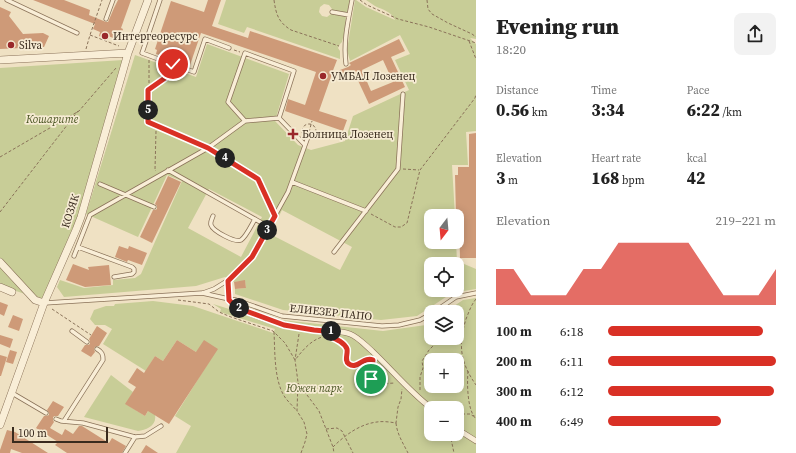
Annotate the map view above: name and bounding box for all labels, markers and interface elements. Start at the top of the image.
text: Evening run [496,11,619,41]
button: share [734,13,776,55]
place label: Интергеоресурс [113,29,198,44]
marker: Интергеоресурс [100,31,110,41]
place label: Silva [19,38,42,53]
marker: Silva [6,40,16,50]
text: 18:20 [496,41,526,58]
pin [156,47,190,81]
icon: check [162,53,184,75]
place label: УМБАЛ Лозенец [331,69,415,84]
marker: УМБАЛ Лозенец [318,71,328,81]
text: Distance [496,83,539,98]
text: Time [591,83,617,98]
text: Pace [687,83,710,98]
text: 0.56 [496,98,529,122]
text: 3:34 [591,98,625,122]
text: 6:22 [687,98,720,122]
pin: 5 [138,100,158,120]
text: 5 [145,102,151,117]
text: km [529,105,548,120]
text: /km [720,105,742,120]
park label: Кошарите [25,112,79,127]
place label: Болница Лозенец [302,127,393,142]
marker: Болница Лозенец [287,128,299,140]
pin: 4 [215,148,235,168]
text: 4 [222,150,228,165]
text: Elevation [496,151,542,166]
text: Heart rate [591,151,641,166]
text: kcal [687,151,707,166]
text: 3 [496,166,505,190]
text: 168 [591,166,619,190]
text: 42 [687,166,705,190]
text: m [505,173,518,188]
text: bpm [619,173,645,188]
street label: КОЗЯК [58,191,83,230]
north arrow [424,209,464,249]
map controls [424,209,464,441]
text: Elevation [496,212,550,229]
text: 219–221 m [716,212,776,229]
pin: 3 [257,220,277,240]
text: 3 [264,222,270,237]
button: locate [424,257,464,297]
pin: 2 [229,298,249,318]
text: 2 [236,300,242,315]
street label: ЕЛИЕЗЕР ПАПО [289,301,373,324]
button: layers [424,305,464,345]
pin: 1 [321,321,341,341]
text: 1 [328,323,334,338]
text: 100 m [496,323,532,340]
text: 6:18 [560,323,583,340]
button: + [424,353,464,393]
text: 200 m [496,353,532,370]
text: 6:11 [560,353,583,370]
pin [354,362,388,396]
icon: arrive [360,368,382,390]
park label: Южен парк [285,381,342,396]
text: 300 m [496,383,532,400]
text: 6:12 [560,383,583,400]
button: − [424,401,464,441]
text: 400 m [496,413,532,430]
text: 6:49 [560,413,583,430]
scale bar [12,425,108,444]
text: 100 m [18,426,47,441]

